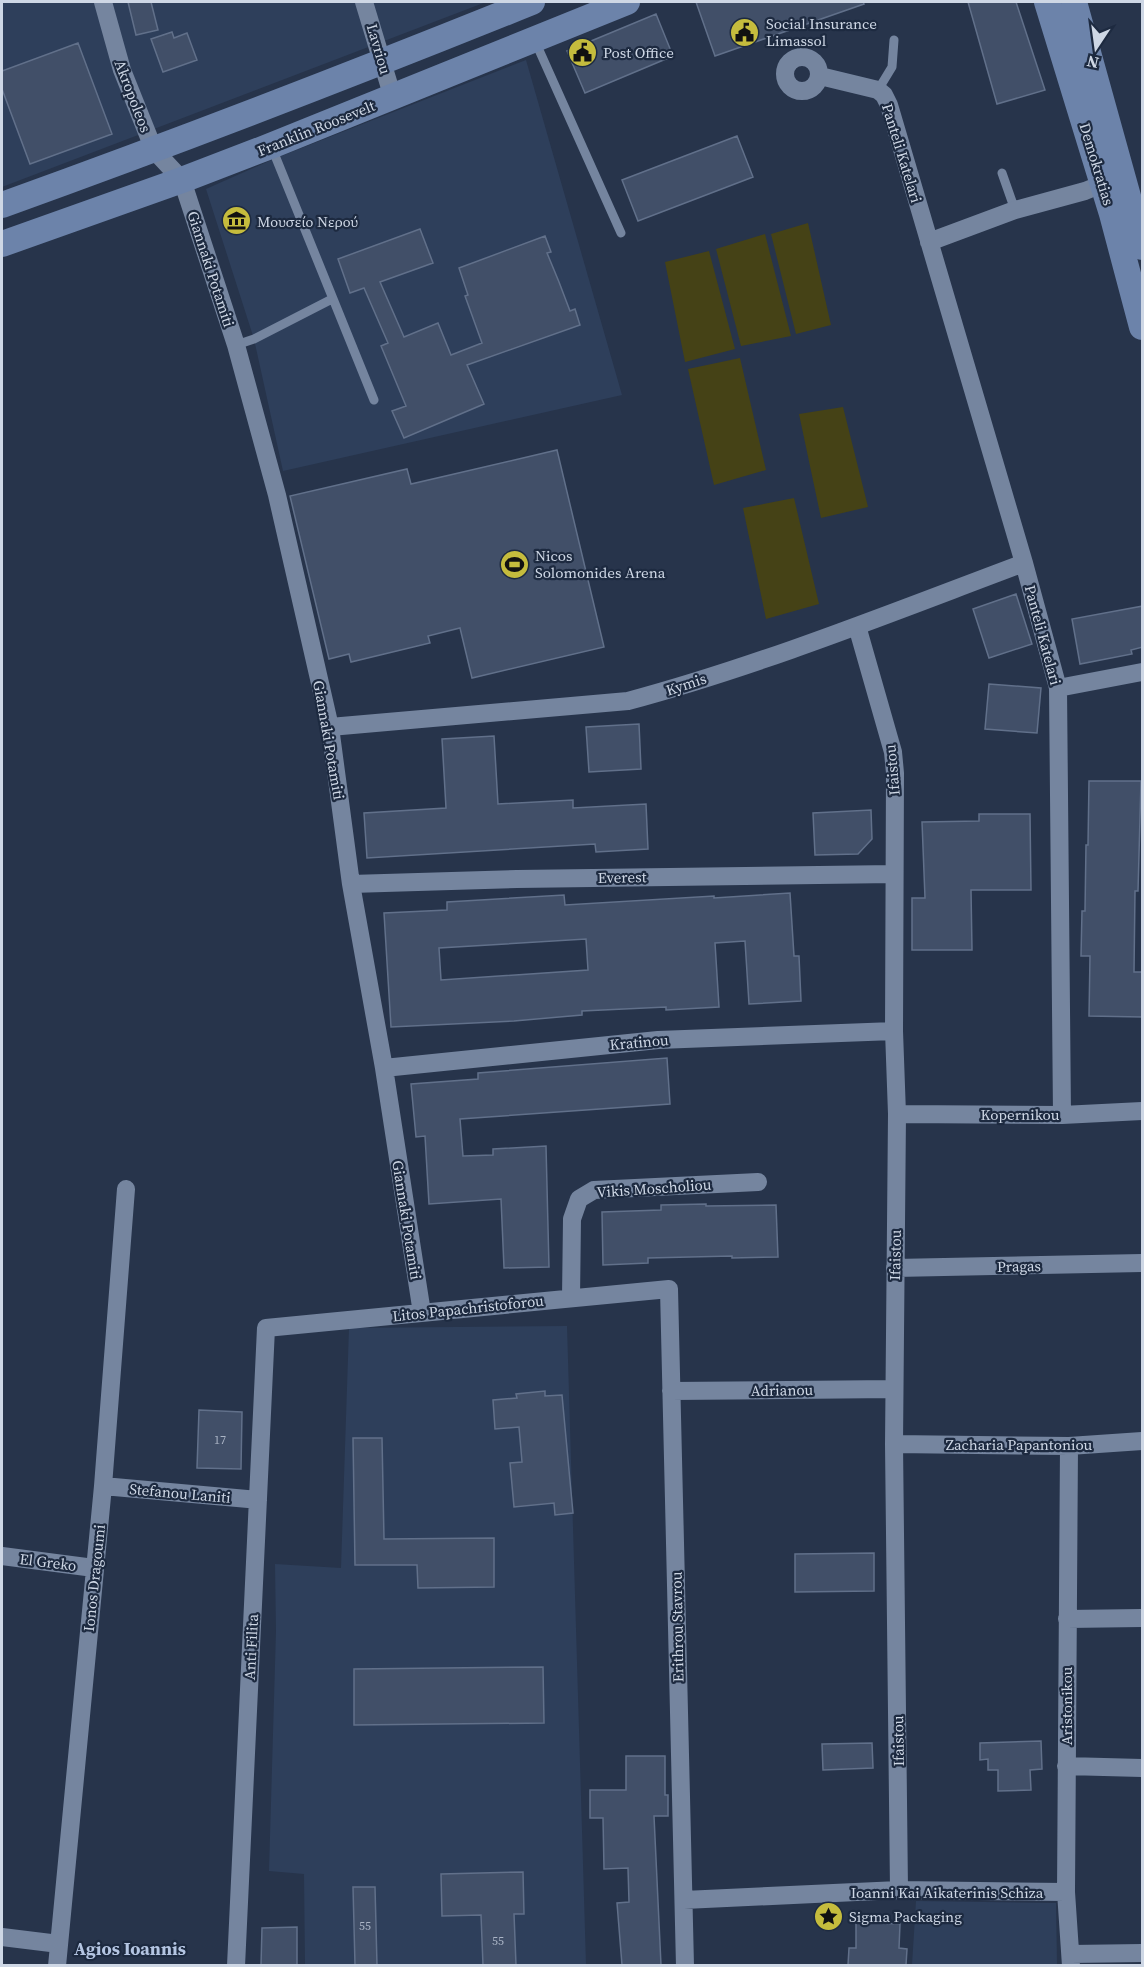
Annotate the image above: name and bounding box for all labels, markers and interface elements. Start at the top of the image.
place label: Social Insurance Limassol [766,13,877,51]
public building icon: Social Insurance Limassol [729,16,761,48]
north arrow [1066,18,1126,78]
street label: Lavriou [362,21,396,77]
public building icon: Post Office [566,36,598,68]
place label: Post Office [603,42,674,63]
text: N [1084,51,1101,75]
street label: Akropoleos [110,57,156,135]
street label: Franklin Roosevelt [254,95,378,161]
street label: Panteli Katelari [877,101,927,205]
street label: Demokratias [1074,120,1120,208]
museum icon: Μουσείο Νερού [220,205,252,237]
street label: Giannaki Potamiti [182,208,240,330]
place label: Μουσείο Νερού [257,211,358,232]
place label: Nicos Solomonides Arena [535,545,666,583]
sports icon: Nicos Solomonides Arena [498,548,530,580]
street label: Panteli Katelari [1020,583,1066,687]
street label: Kymis [663,668,709,700]
street label: Giannaki Potamiti [308,679,350,801]
street label: Ifaistou [879,743,905,796]
street label: Everest [597,866,647,888]
street label: Kratinou [609,1029,670,1055]
street label: Kopernikou [981,1104,1060,1125]
street label: Giannaki Potamiti [387,1159,427,1281]
street label: Vikis Moscholiou [596,1174,712,1202]
street label: Ifaistou [884,1229,906,1281]
street label: Pragas [997,1255,1041,1277]
street label: Litos Papachristoforou [391,1290,545,1326]
street label: Adrianou [751,1379,814,1401]
house number: 17 [214,1432,226,1448]
street label: Zacharia Papantoniou [946,1434,1093,1455]
street label: Stefanou Laniti [128,1478,232,1508]
street label: Ionos Dragoumi [78,1523,110,1633]
street label: El Greko [18,1548,78,1576]
street label: Erithrou Stavrou [666,1571,688,1682]
street label: Anti Filita [239,1613,263,1681]
street label: Aristonikou [1056,1666,1077,1745]
street label: Ifaistou [887,1715,909,1767]
street label: Ioanni Kai Aikaterinis Schiza [851,1882,1044,1903]
place icon: Sigma Packaging [812,1900,844,1932]
place label: Sigma Packaging [849,1906,962,1927]
house number: 55 [359,1918,371,1934]
house number: 55 [492,1933,504,1949]
district label: Agios Ioannis [74,1936,186,1961]

